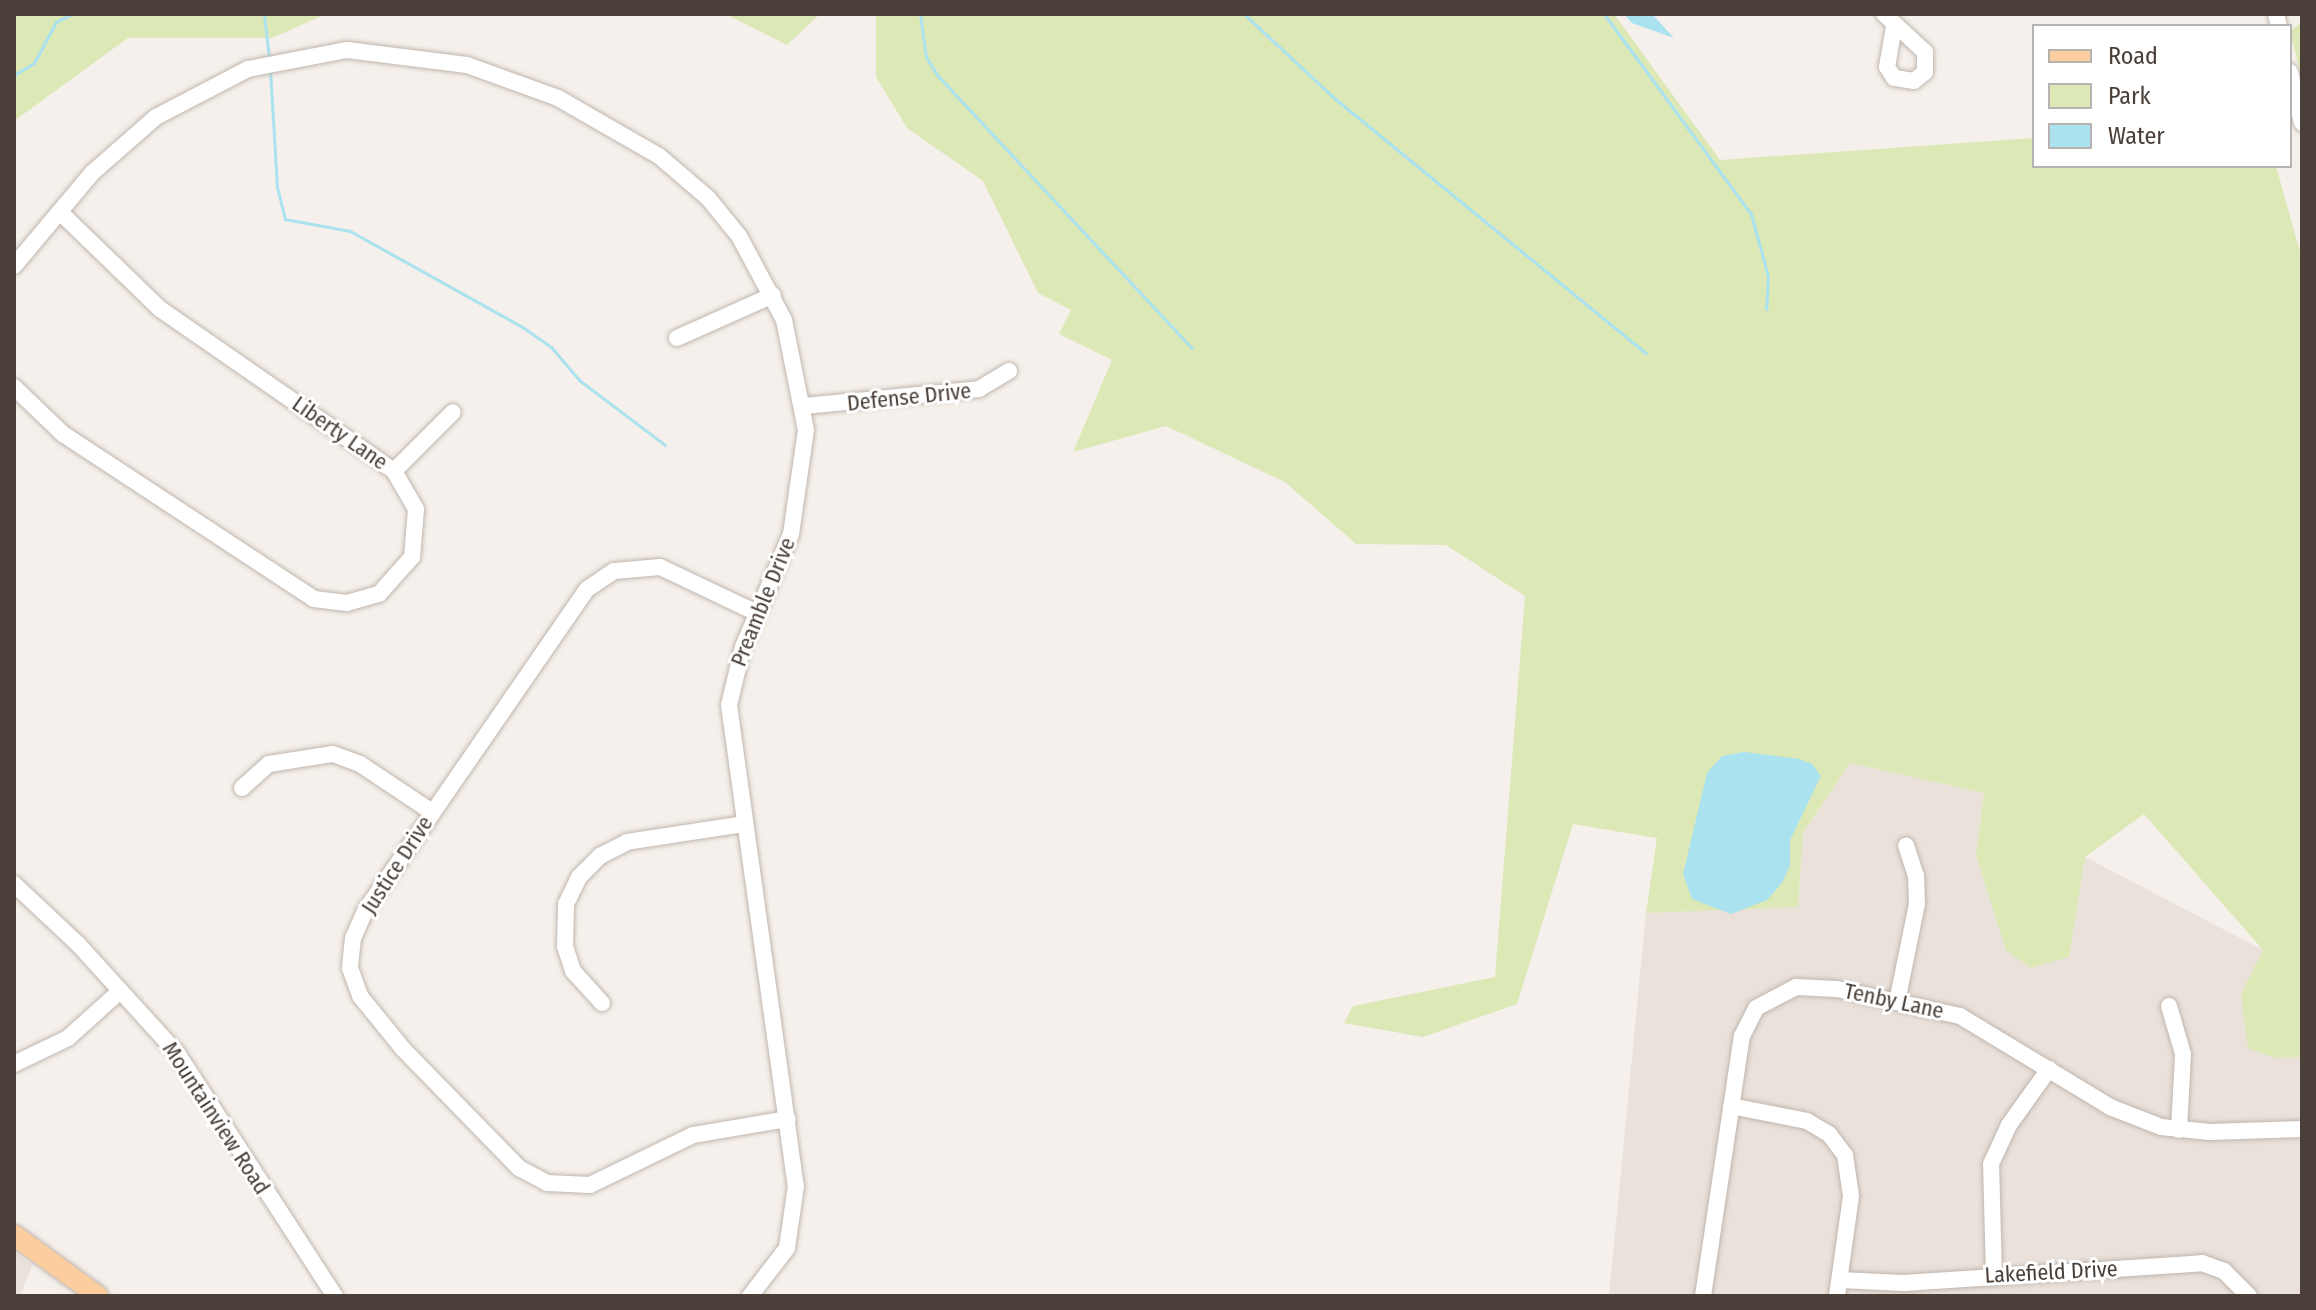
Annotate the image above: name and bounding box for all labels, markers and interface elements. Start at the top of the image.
legend [2032,24,2292,168]
text: Road [2108,42,2158,70]
text: Park [2108,82,2151,110]
text: Water [2108,122,2165,150]
street label: Defense Drive [846,377,972,417]
street label: Liberty Lane [287,391,393,475]
street label: Preamble Drive [725,534,801,670]
street label: Justice Drive [356,811,438,919]
street label: Tenby Lane [1842,978,1946,1024]
street label: Mountainview Road [157,1037,275,1199]
street label: Lakefield Drive [1984,1255,2118,1289]

